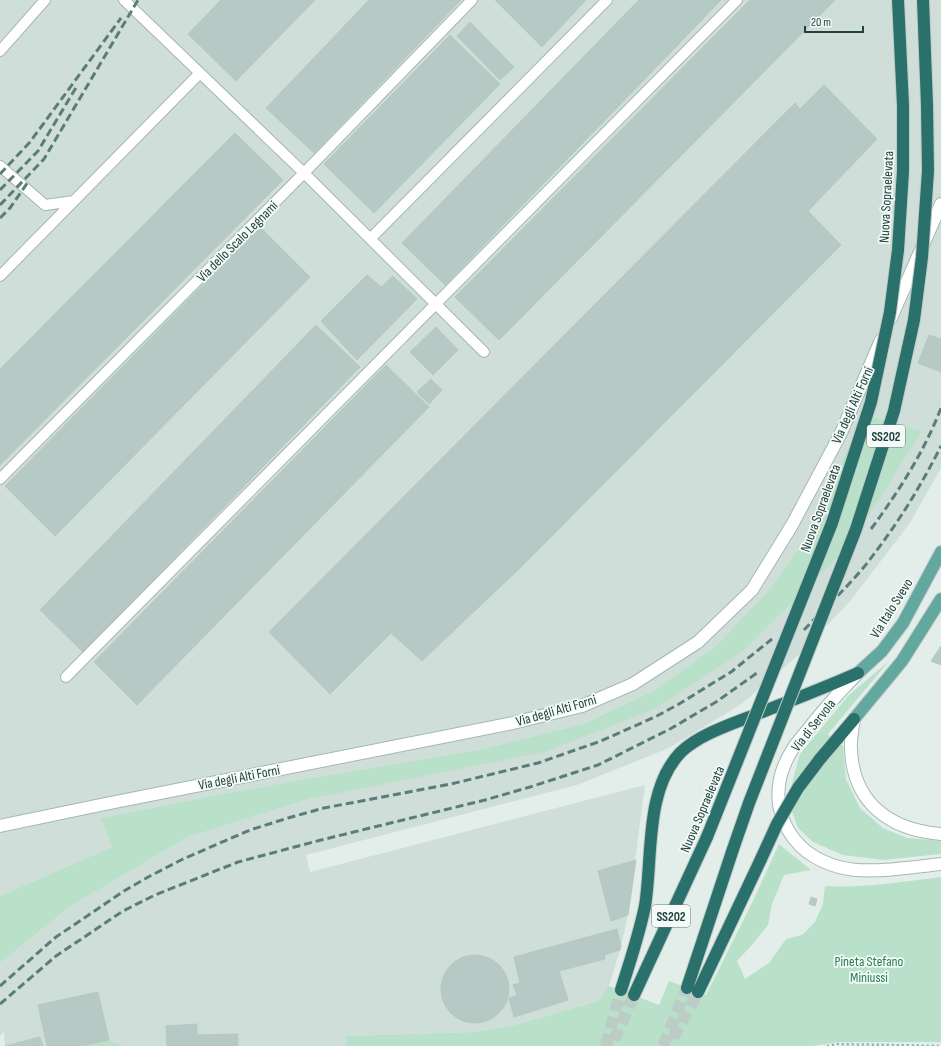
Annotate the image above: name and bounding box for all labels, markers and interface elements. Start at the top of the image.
scale bar [805,8,863,34]
text: 20 m [811,15,831,30]
street label: Nuova Sopraelevata [876,151,897,244]
street label: Via dello Scalo Legnami [193,197,282,286]
street label: Via degli Alti Forni [828,364,877,446]
road number: SS202 [867,425,905,447]
street label: Nuova Sopraelevata [797,462,844,554]
street label: Via Italo Svevo [866,575,917,641]
street label: Via degli Alti Forni [514,691,598,730]
street label: Via di Servola [788,696,839,755]
street label: Via degli Alti Forni [197,761,281,794]
street label: Nuova Sopraelevata [677,763,728,855]
road number: SS202 [652,905,690,927]
park label: Pineta Stefano Miniussi [835,953,904,986]

